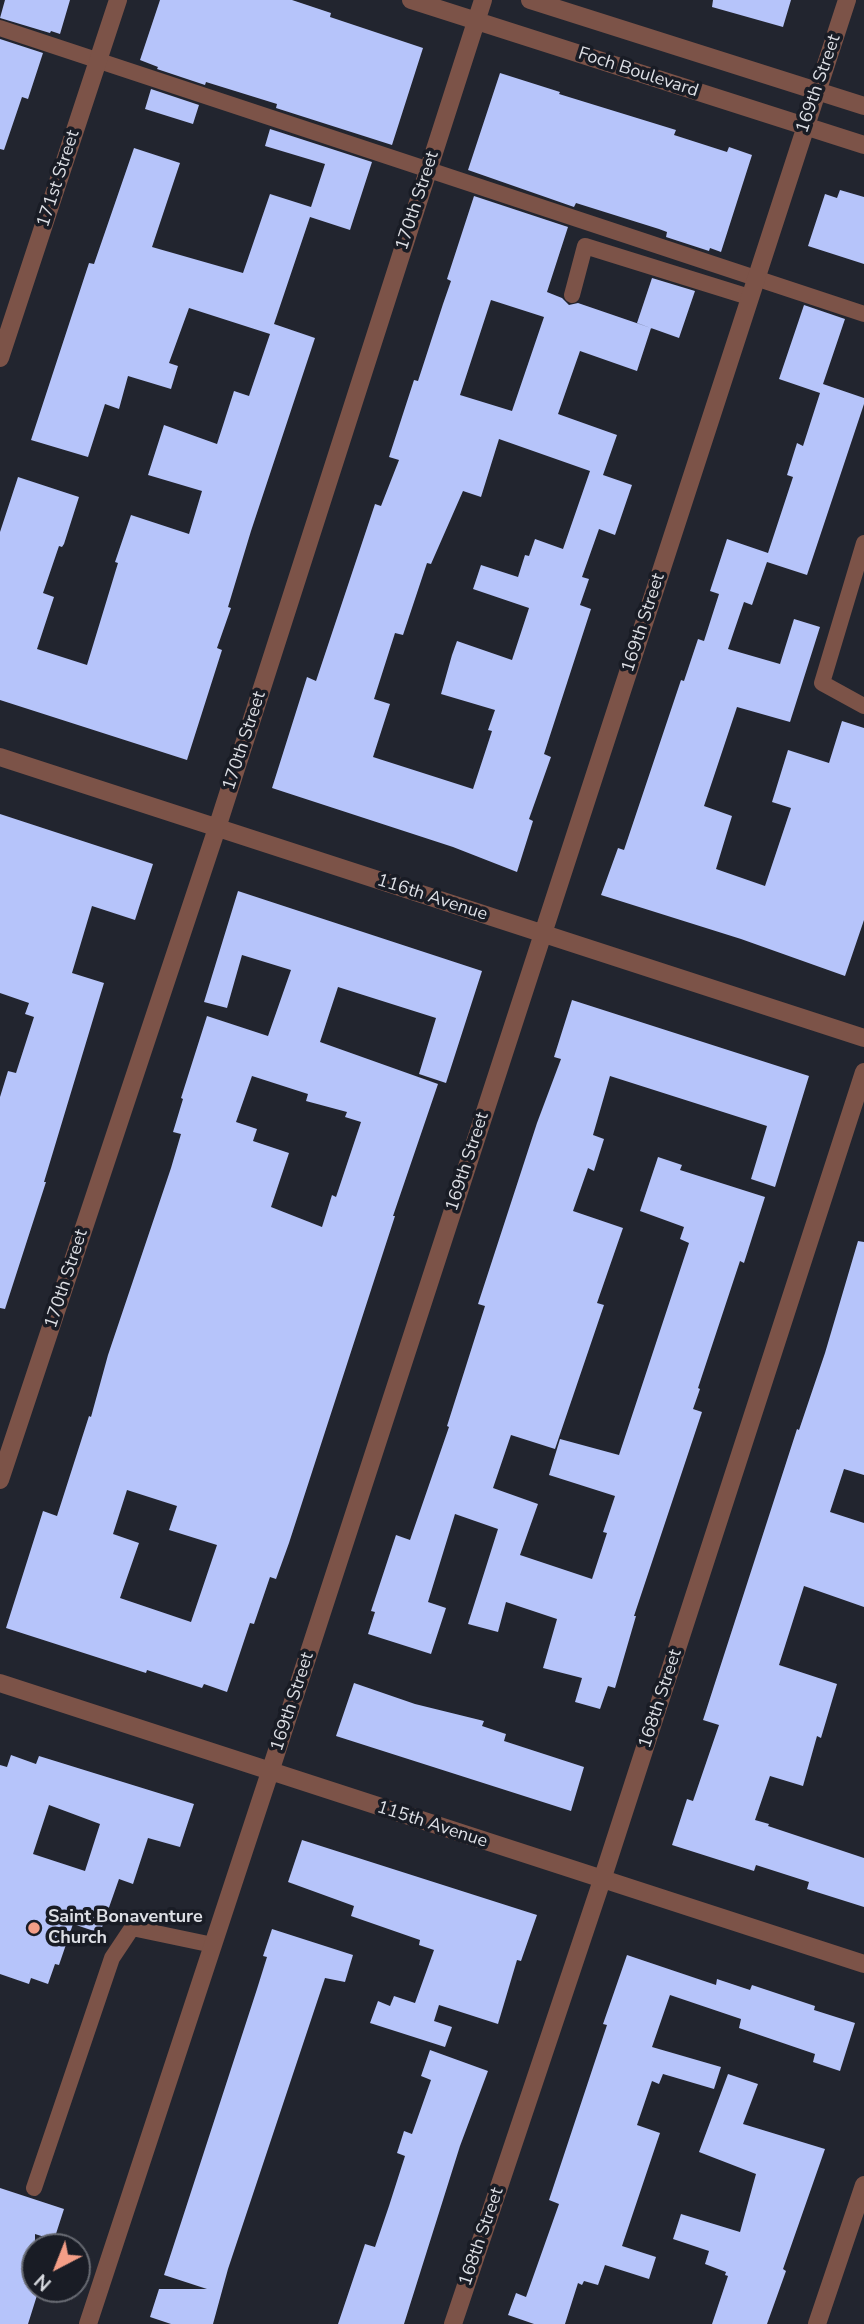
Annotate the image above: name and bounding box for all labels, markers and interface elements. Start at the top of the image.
street label: 169th Street [792,32,846,136]
street label: Foch Boulevard [575,43,701,103]
street label: 171st Street [33,128,85,230]
street label: 170th Street [392,149,444,253]
street label: 169th Street [618,571,670,675]
street label: 170th Street [219,689,271,793]
street label: 116th Avenue [374,870,490,926]
street label: 169th Street [442,1110,494,1214]
street label: 170th Street [41,1227,93,1331]
street label: 168th Street [635,1647,687,1751]
street label: 169th Street [267,1650,319,1754]
street label: 115th Avenue [374,1797,490,1853]
place label: Saint Bonaventure Church [48,1907,203,1950]
marker: Saint Bonaventure Church [26,1920,42,1936]
street label: 168th Street [455,2185,509,2289]
north arrow [21,2233,91,2303]
text: N [29,2268,57,2297]

